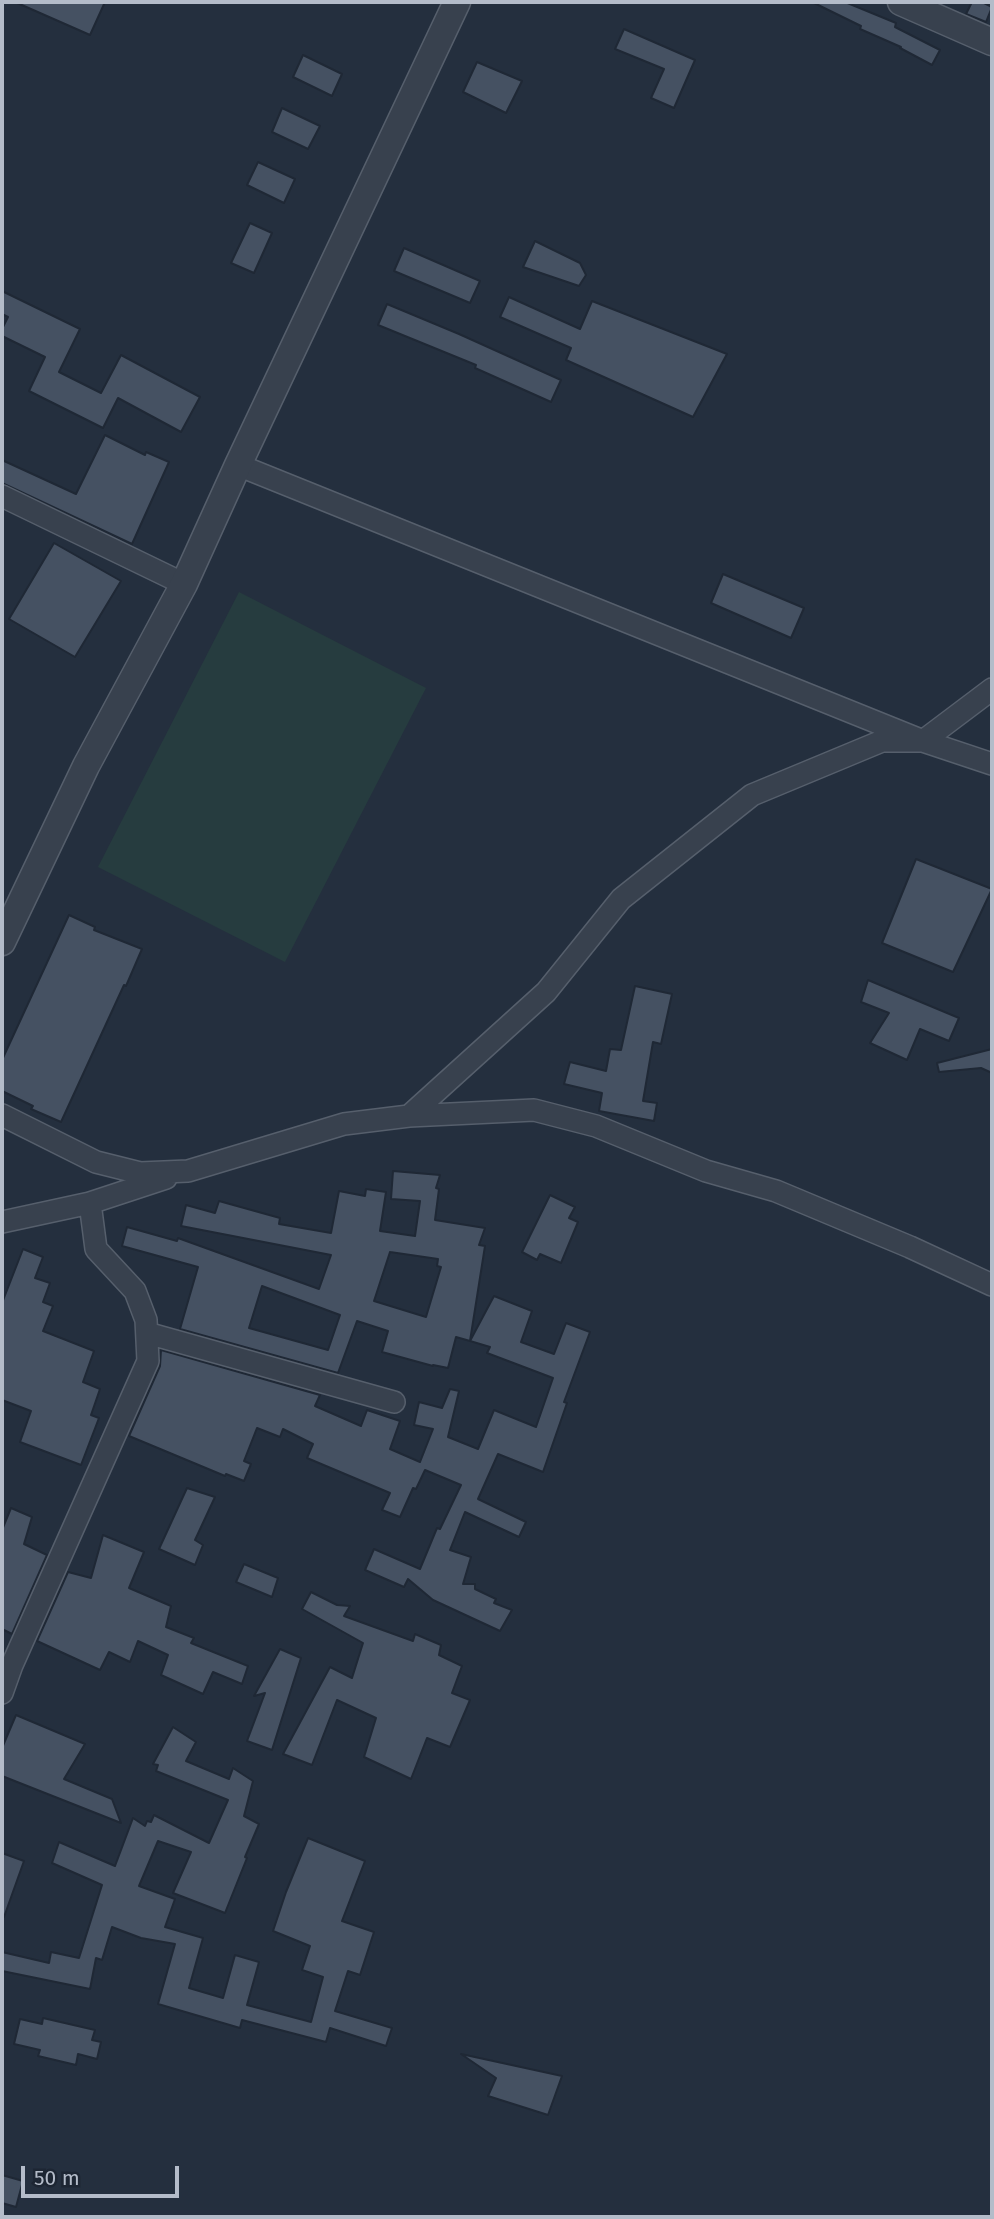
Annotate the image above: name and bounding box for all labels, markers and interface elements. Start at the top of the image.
scale bar [24,2152,182,2196]
text: 50 m [34,2165,80,2191]

